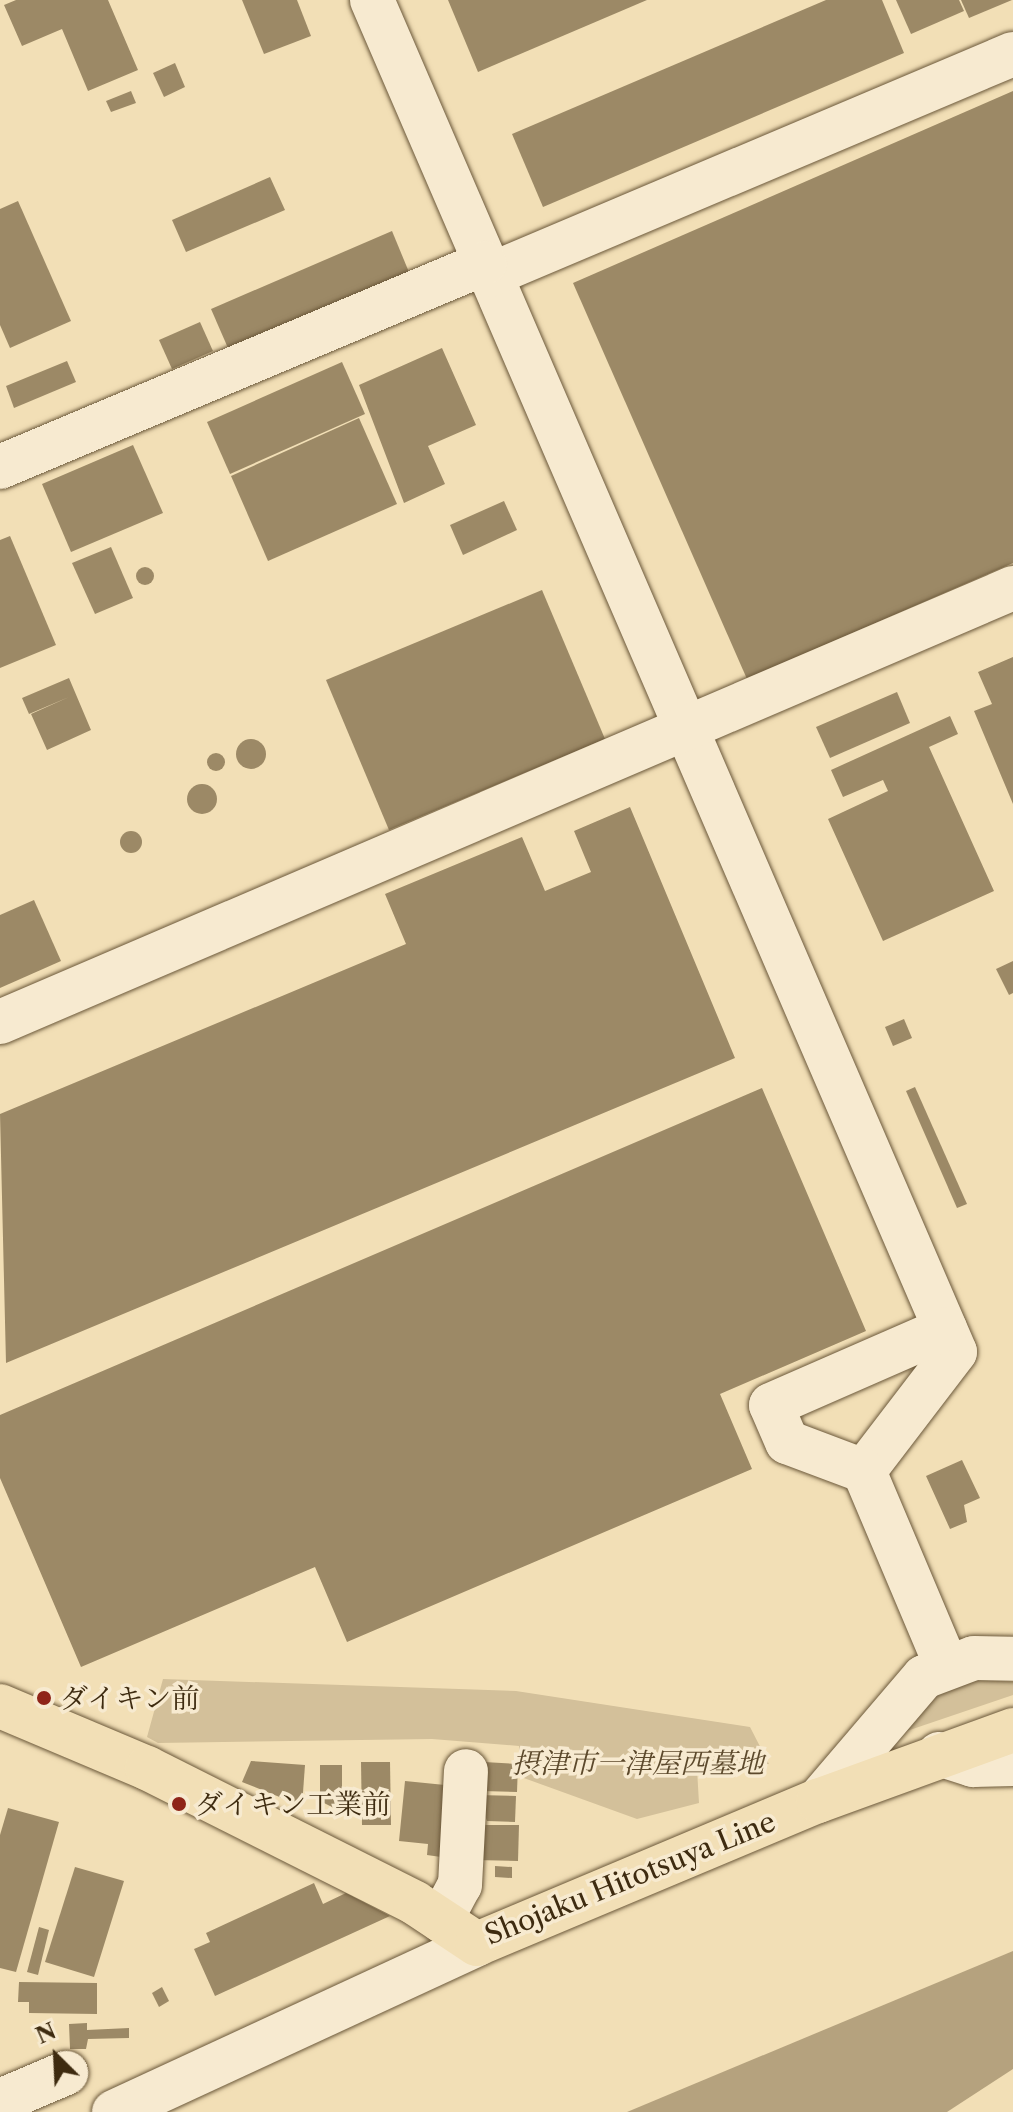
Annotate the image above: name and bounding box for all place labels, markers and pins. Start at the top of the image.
place label: ダイキン前 [60,1681,200,1715]
marker: ダイキン前 [35,1689,53,1707]
place label: ダイキン工業前 [195,1787,391,1821]
marker: ダイキン工業前 [170,1795,188,1813]

